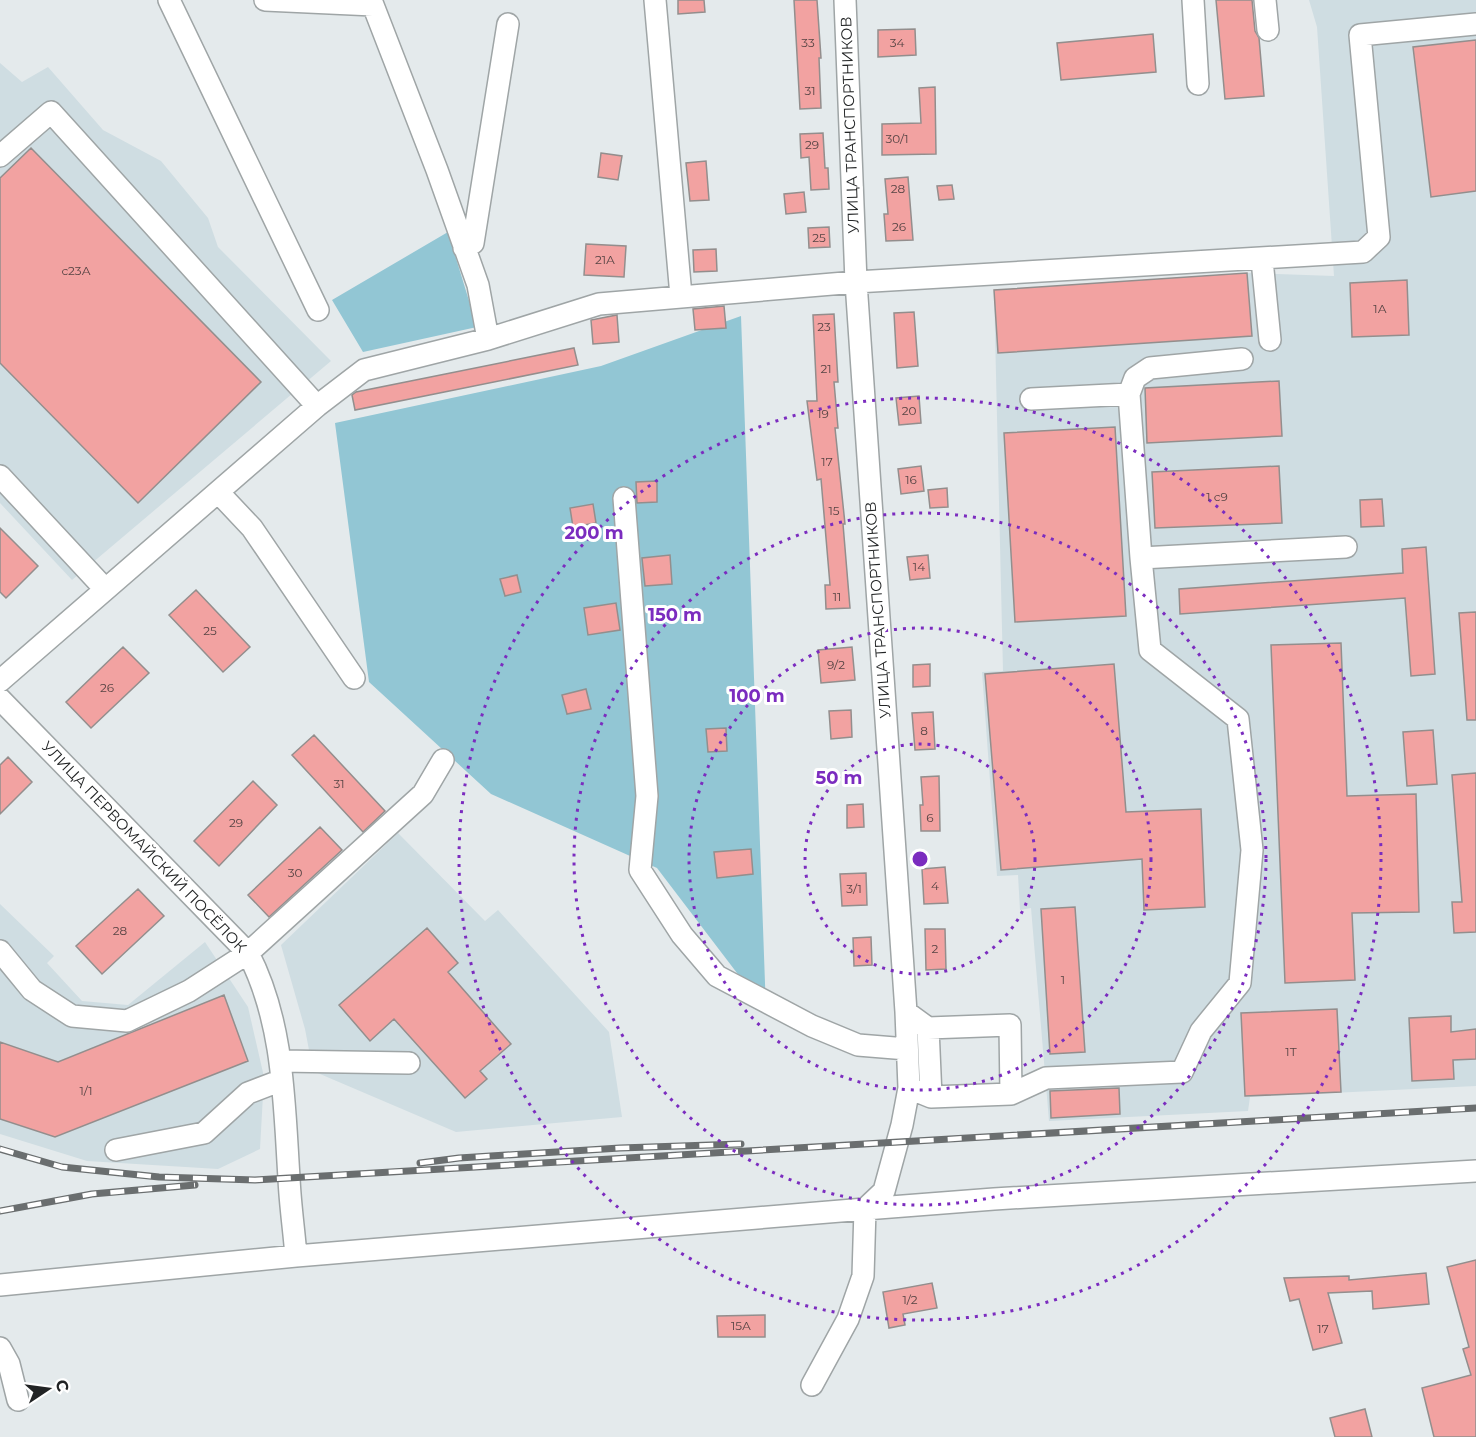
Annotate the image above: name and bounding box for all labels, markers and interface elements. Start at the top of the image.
street label: УЛИЦА ТРАНСПОРТНИКОВ [836,16,863,234]
house number: 33 [801,35,815,50]
house number: 34 [890,35,904,50]
house number: 31 [804,83,816,98]
house number: 30/1 [885,131,909,146]
house number: 29 [805,137,819,152]
house number: 28 [891,181,906,196]
house number: 26 [892,219,906,234]
house number: 25 [812,230,826,245]
house number: 21А [595,252,615,267]
house number: с23А [61,263,91,278]
house number: 1А [1373,301,1387,316]
house number: 23 [817,319,831,334]
house number: 21 [820,361,832,376]
house number: 20 [902,403,916,418]
house number: 19 [817,406,829,421]
house number: 17 [821,454,833,469]
house number: 16 [905,472,917,487]
house number: 1 с9 [1206,489,1228,504]
street label: УЛИЦА ТРАНСПОРТНИКОВ [860,501,895,719]
house number: 15 [828,503,840,518]
text: 200 m [564,522,624,544]
house number: 14 [913,559,925,574]
house number: 11 [833,589,841,604]
text: 150 m [648,604,702,626]
house number: 25 [203,623,217,638]
house number: 9/2 [827,657,845,672]
house number: 26 [100,680,114,695]
text: 100 m [729,685,785,707]
house number: 8 [920,723,928,738]
street label: УЛИЦА ПЕРВОМАЙСКИЙ ПОСЁЛОК [38,737,251,957]
text: 50 m [816,767,862,789]
house number: 31 [333,776,345,791]
house number: 6 [926,810,934,825]
house number: 29 [229,815,243,830]
centre of rings [910,849,930,869]
house number: 30 [288,865,302,880]
house number: 4 [931,878,939,893]
house number: 3/1 [846,881,862,896]
house number: 28 [113,923,128,938]
house number: 2 [932,941,939,956]
house number: 1 [1061,972,1065,987]
house number: 1Т [1285,1044,1297,1059]
house number: 1/1 [79,1083,93,1098]
house number: 1/2 [902,1292,918,1307]
house number: 15А [731,1318,751,1333]
house number: 17 [1317,1321,1329,1336]
north arrow [18,1359,78,1419]
text: С [52,1378,73,1394]

